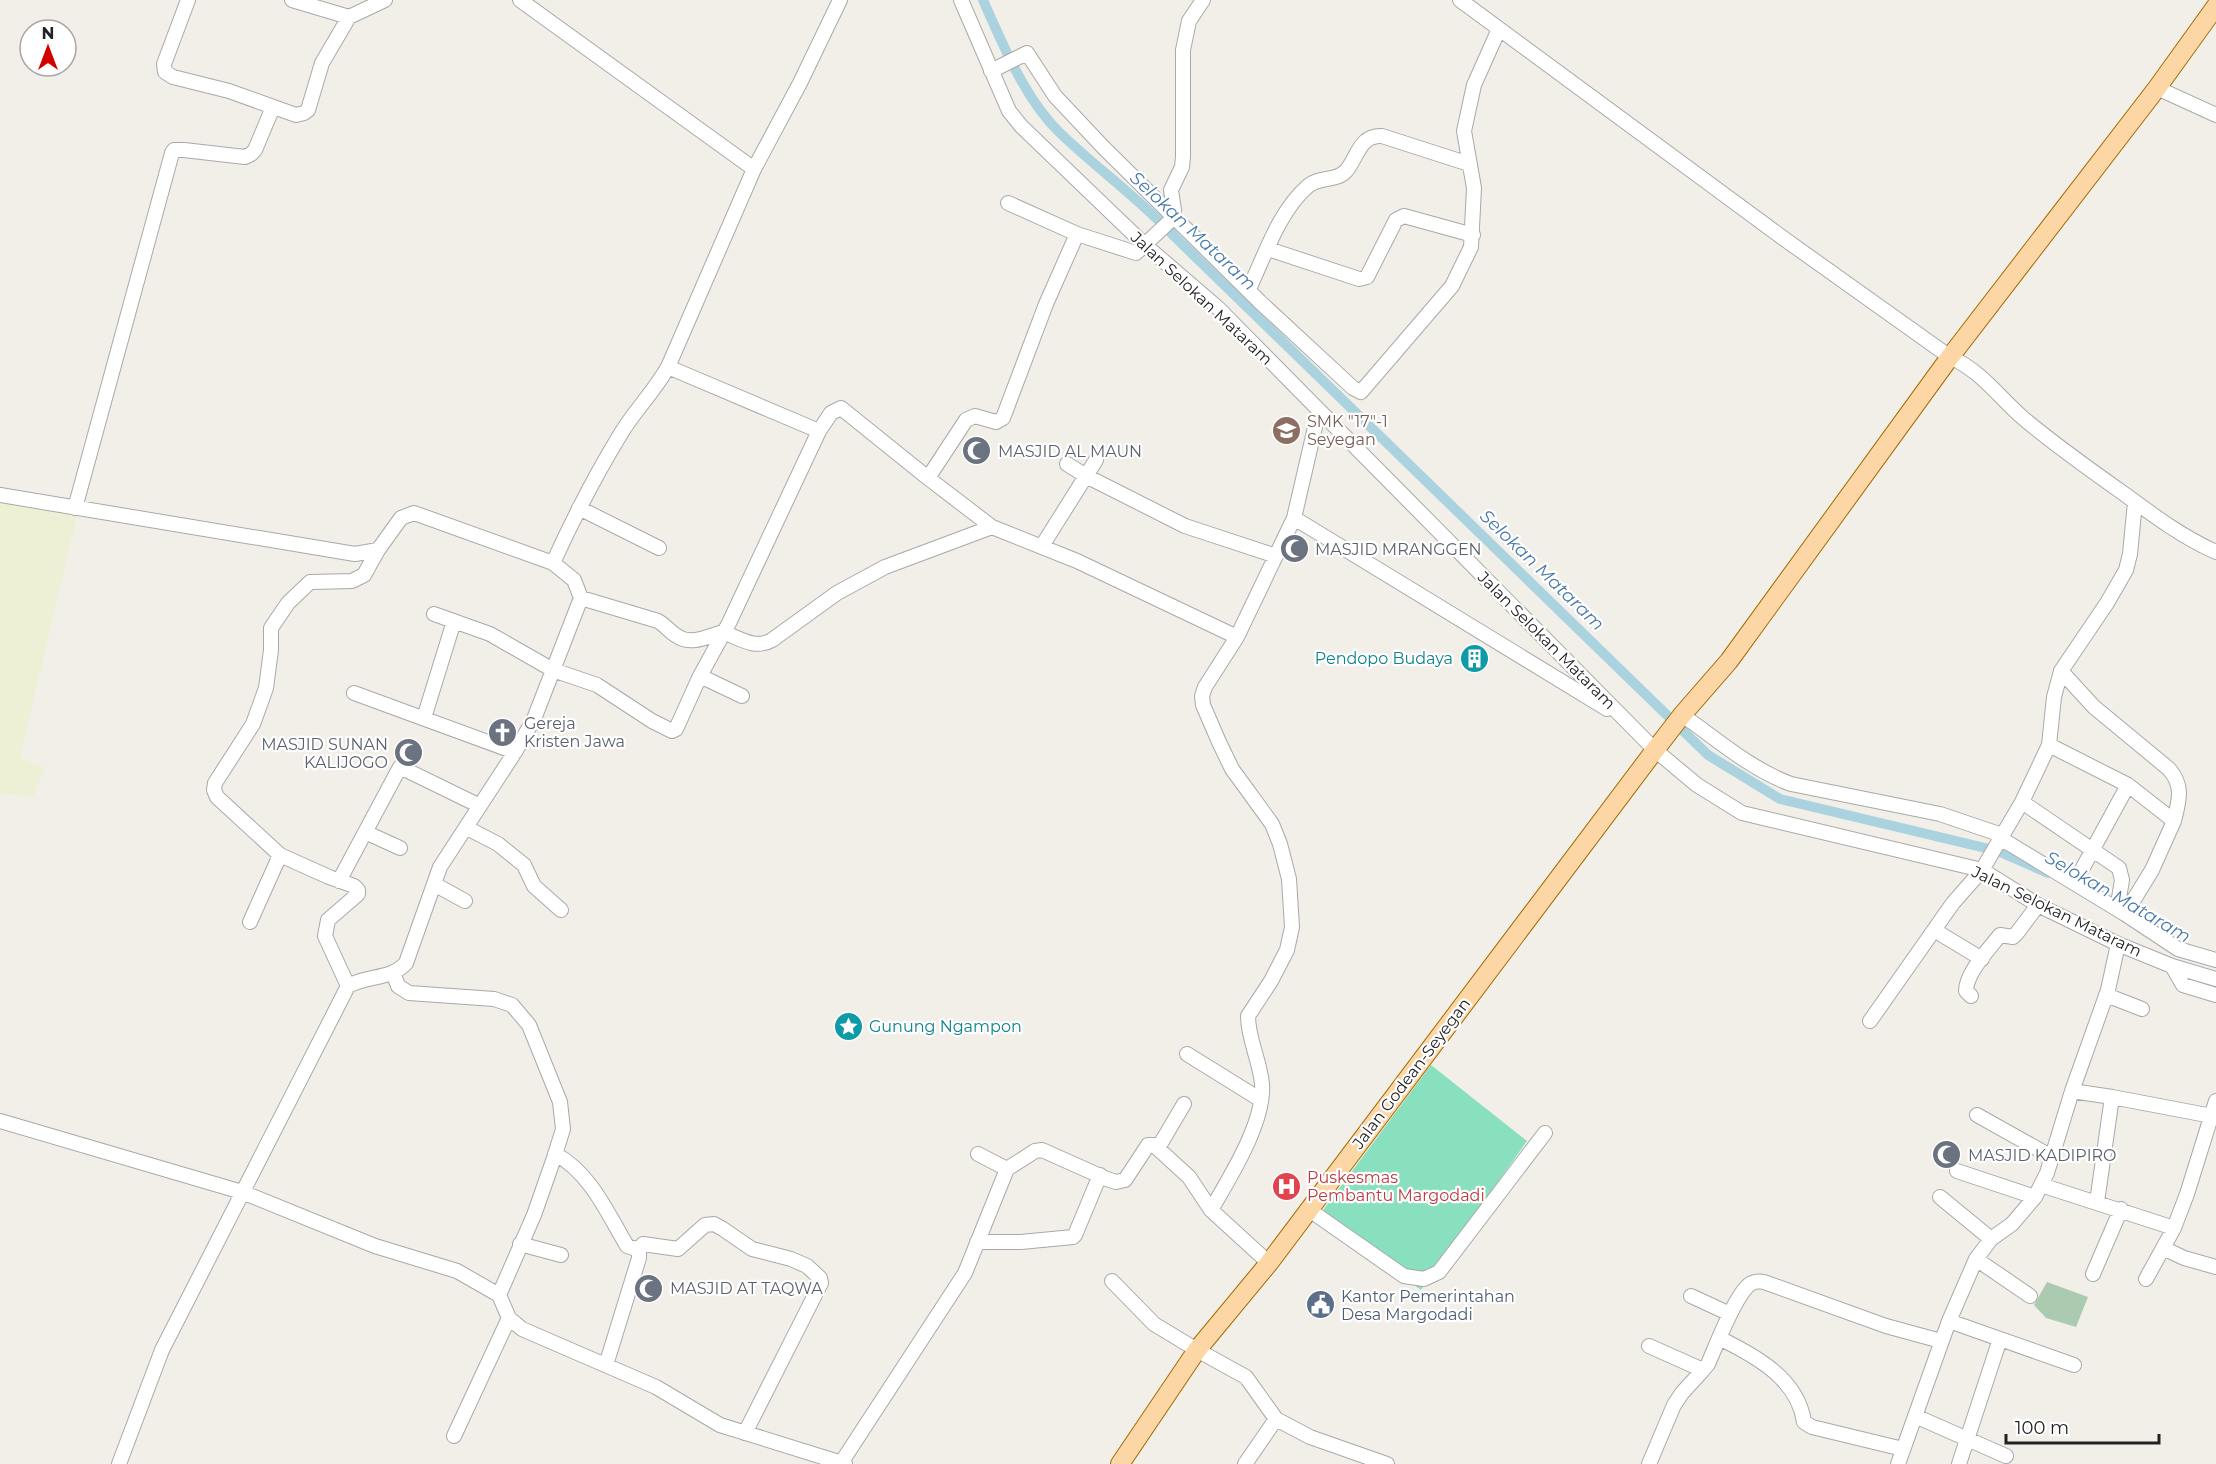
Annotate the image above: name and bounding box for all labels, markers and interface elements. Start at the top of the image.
north arrow [18,18,78,78]
text: N [42,24,54,43]
water label: Selokan Mataram [1125,167,1261,295]
street label: Jalan Selokan Mataram [1126,227,1276,369]
place label: SMK "17"-1 Seyegan [1307,412,1388,449]
school or university icon: SMK "17"-1 Seyegan [1270,414,1302,446]
mosque icon: MASJID AL MAUN [961,435,993,467]
place label: MASJID AL MAUN [998,442,1142,461]
water label: Selokan Mataram [1475,505,1609,635]
mosque icon: MASJID MRANGGEN [1278,533,1310,565]
place label: MASJID MRANGGEN [1315,540,1482,559]
street label: Jalan Selokan Mataram [1473,567,1619,713]
building icon: Pendopo Budaya [1458,642,1490,674]
place label: Pendopo Budaya [1315,649,1453,668]
place label: Gereja Kristen Jawa [524,714,625,751]
church icon: Gereja Kristen Jawa [487,716,519,748]
place label: MASJID SUNAN KALIJOGO [261,735,388,772]
mosque icon: MASJID SUNAN KALIJOGO [393,737,425,769]
water label: Selokan Mataram [2041,846,2195,948]
street label: Jalan Selokan Mataram [1968,862,2145,961]
street label: Jalan Godean-Seyegan [1348,994,1474,1153]
place icon: Gunung Ngampon [832,1010,864,1042]
place label: Gunung Ngampon [869,1017,1022,1036]
mosque icon: MASJID KADIPIRO [1931,1139,1963,1171]
place label: MASJID KADIPIRO [1968,1146,2116,1165]
place label: Puskesmas Pembantu Margodadi [1307,1168,1485,1205]
hospital icon: Puskesmas Pembantu Margodadi [1270,1170,1302,1202]
mosque icon: MASJID AT TAQWA [633,1272,665,1304]
place label: MASJID AT TAQWA [670,1279,823,1298]
place label: Kantor Pemerintahan Desa Margodadi [1341,1287,1515,1324]
public building icon: Kantor Pemerintahan Desa Margodadi [1304,1289,1336,1321]
scale bar [2006,1407,2159,1445]
text: 100 m [2015,1417,2069,1439]

